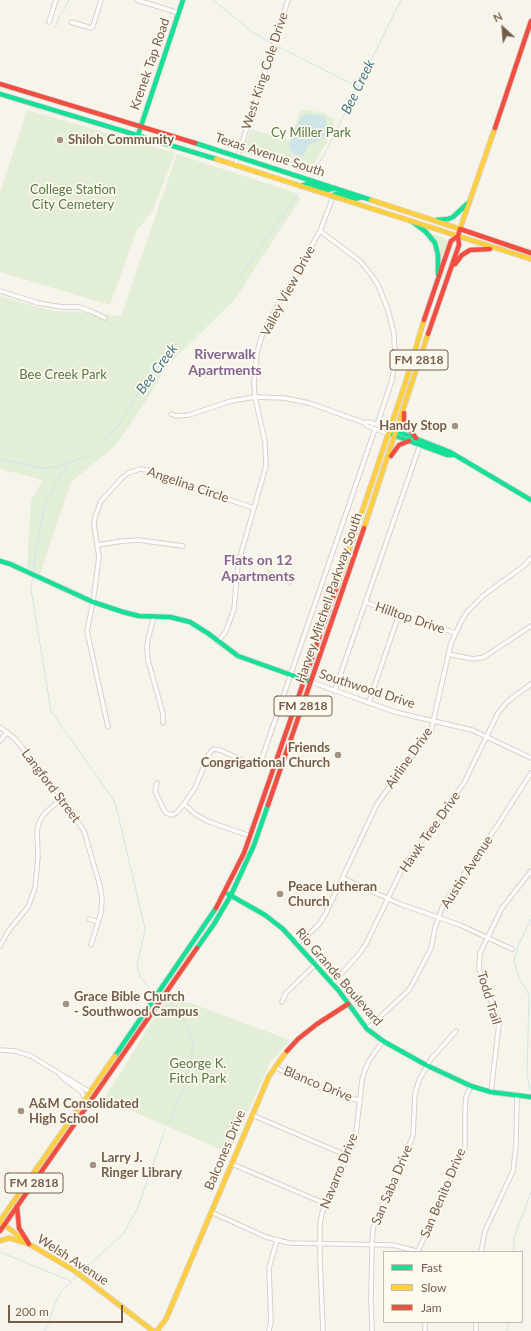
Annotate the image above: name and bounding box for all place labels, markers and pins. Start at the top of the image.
place label: Shiloh Community [68,132,174,148]
marker: Shiloh Community [55,135,65,145]
place label: Handy Stop [379,418,447,434]
marker: Handy Stop [450,421,460,431]
place label: Friends Congrigational Church [201,740,330,771]
marker: Friends Congrigational Church [333,750,343,760]
place label: Peace Lutheran Church [288,879,377,910]
marker: Peace Lutheran Church [275,889,285,899]
place label: Grace Bible Church - Southwood Campus [74,989,198,1020]
marker: Grace Bible Church - Southwood Campus [61,999,71,1009]
place label: A&M Consolidated High School [29,1096,139,1127]
marker: A&M Consolidated High School [16,1106,26,1116]
place label: Larry J. Ringer Library [101,1150,182,1181]
marker: Larry J. Ringer Library [88,1160,98,1170]

